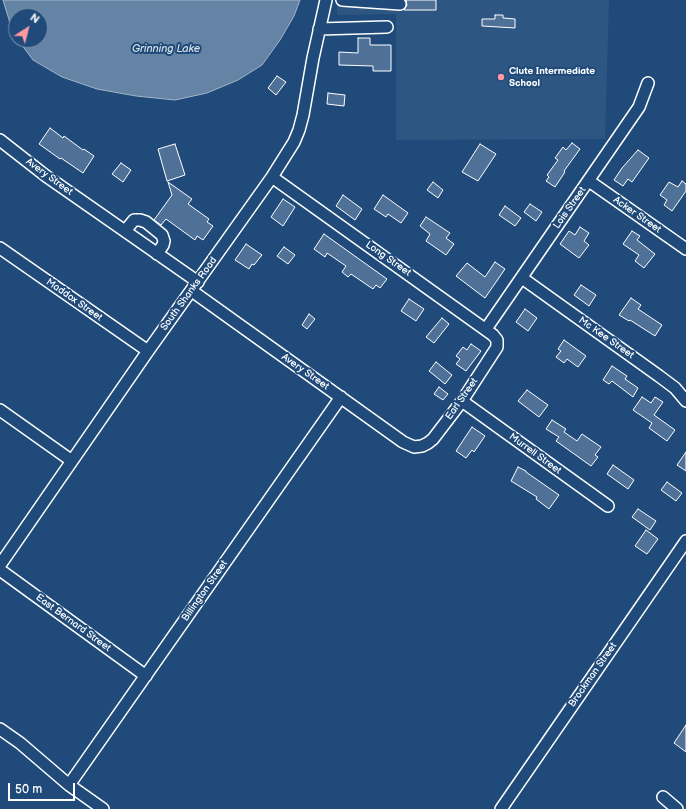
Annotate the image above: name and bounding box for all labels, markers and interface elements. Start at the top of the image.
north arrow [8,8,48,48]
text: N [28,11,42,26]
water label: Grinning Lake [132,42,200,56]
place label: Clute Intermediate School [509,65,595,88]
marker: Clute Intermediate School [496,72,506,82]
street label: Avery Street [23,156,75,198]
street label: Lois Street [551,185,589,231]
street label: Acker Street [611,194,663,236]
street label: Long Street [363,239,413,279]
street label: South Shanks Road [158,255,220,333]
street label: Maddox Street [44,276,104,324]
street label: Mc Kee Street [576,314,636,362]
street label: Avery Street [279,351,331,393]
street label: Earl Street [443,376,481,422]
street label: Murrell Street [506,431,564,477]
street label: Billington Street [180,558,230,624]
street label: East Bernard Street [33,592,113,654]
street label: Brockman Street [566,640,620,710]
scale bar [10,775,77,801]
text: 50 m [15,782,42,797]

